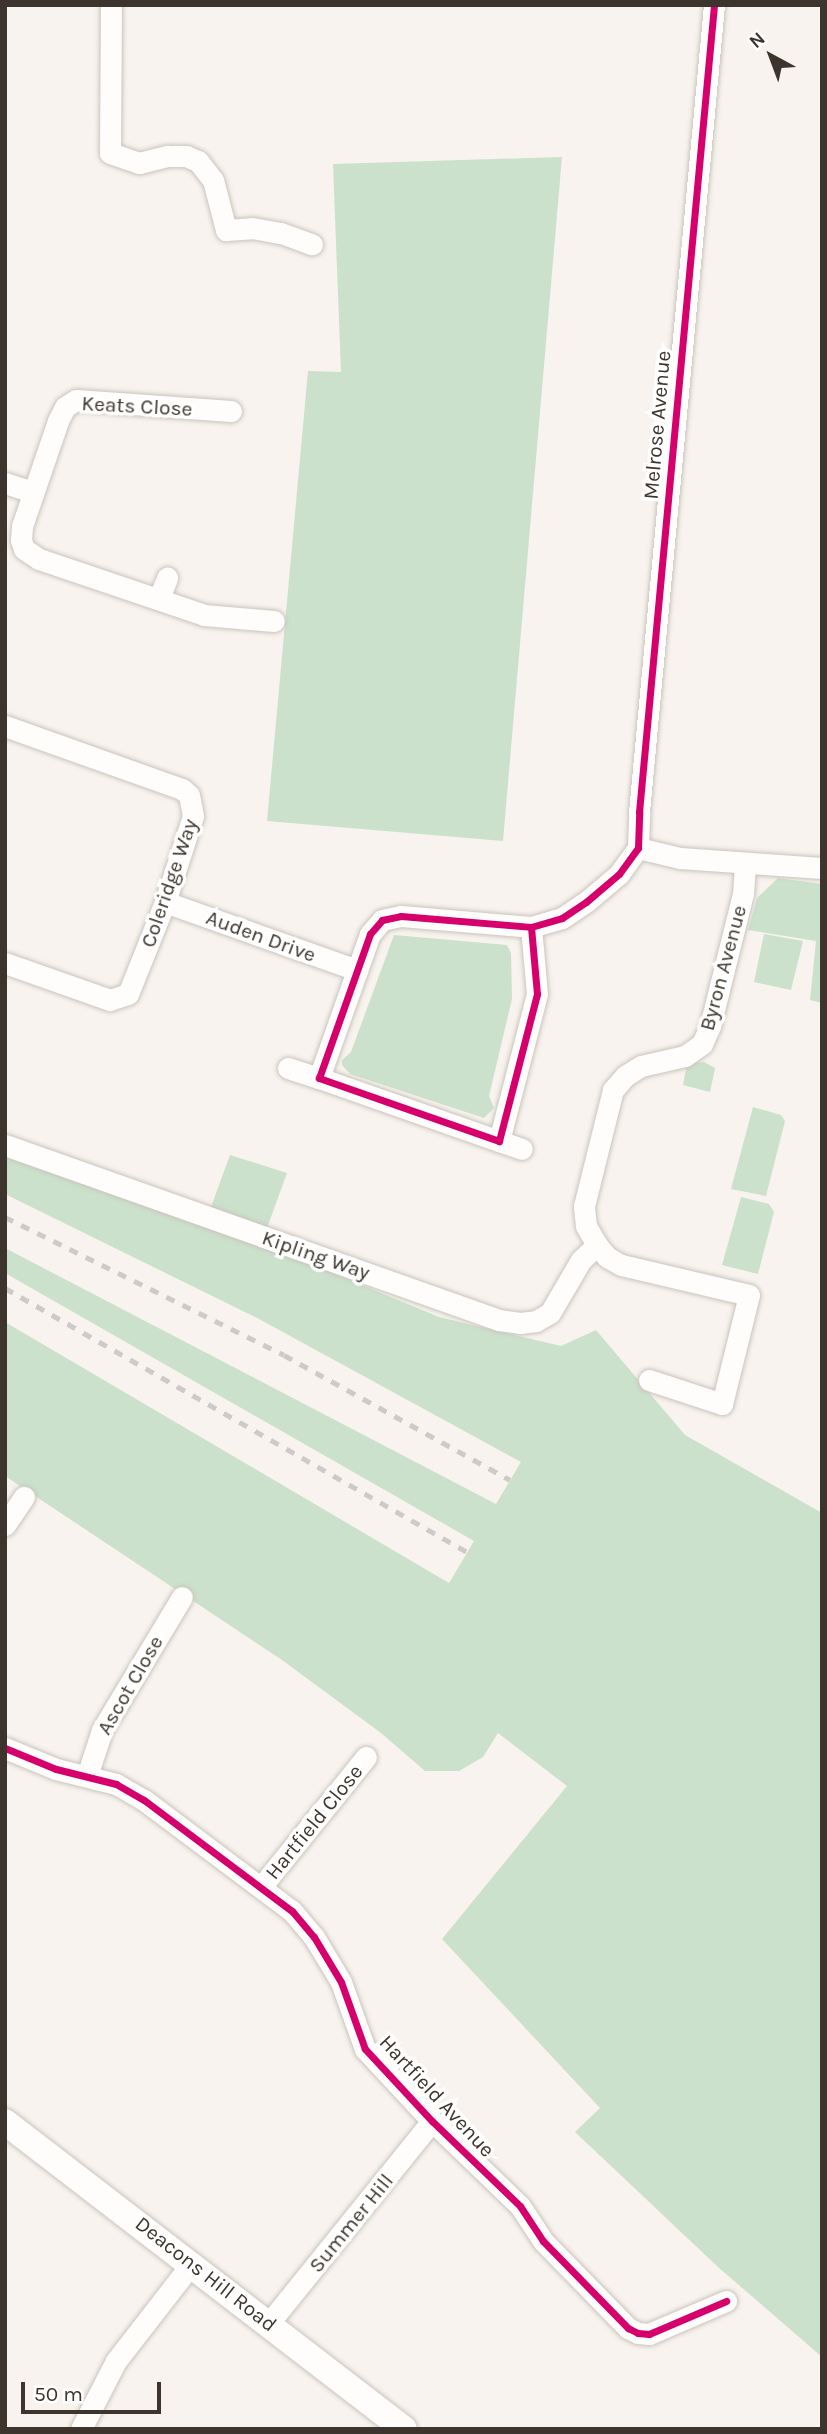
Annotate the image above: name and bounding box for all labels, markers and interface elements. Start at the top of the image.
north arrow [736,21,806,91]
text: N [745,27,770,53]
street label: Melrose Avenue [638,349,676,501]
street label: Keats Close [81,391,193,421]
street label: Coleridge Way [135,815,203,951]
street label: Byron Avenue [694,903,752,1033]
street label: Auden Drive [203,905,319,967]
street label: Kipling Way [259,1225,373,1285]
street label: Ascot Close [92,1631,168,1739]
street label: Hartfield Close [260,1759,368,1885]
street label: Hartfield Avenue [374,2030,500,2162]
street label: Summer Hill [303,2168,399,2278]
street label: Deacons Hill Road [130,2211,282,2337]
scale bar [24,2368,164,2412]
text: 50 m [34,2382,83,2406]

